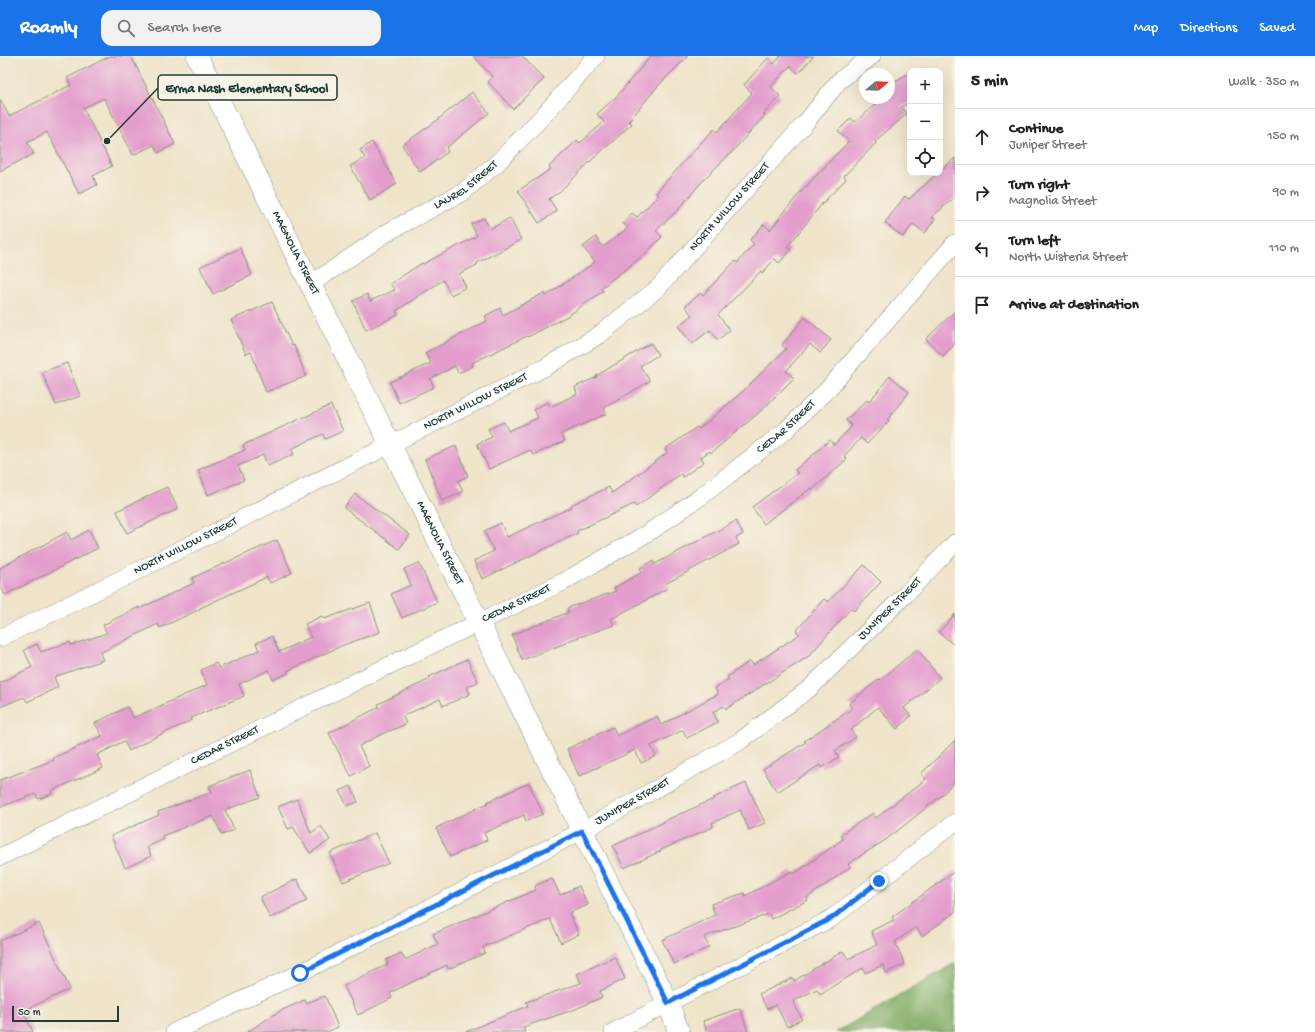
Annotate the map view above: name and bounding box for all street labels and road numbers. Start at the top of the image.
street label: LAUREL STREET [432,157,502,213]
street label: NORTH WILLOW STREET [687,159,774,255]
street label: MAGNOLIA STREET [268,209,322,298]
street label: NORTH WILLOW STREET [422,370,531,434]
street label: CEDAR STREET [754,397,820,457]
street label: MAGNOLIA STREET [413,499,466,588]
street label: NORTH WILLOW STREET [132,514,241,578]
street label: JUNIPER STREET [856,574,926,643]
street label: CEDAR STREET [480,581,554,627]
street label: CEDAR STREET [189,723,263,769]
street label: JUNIPER STREET [593,775,673,829]

